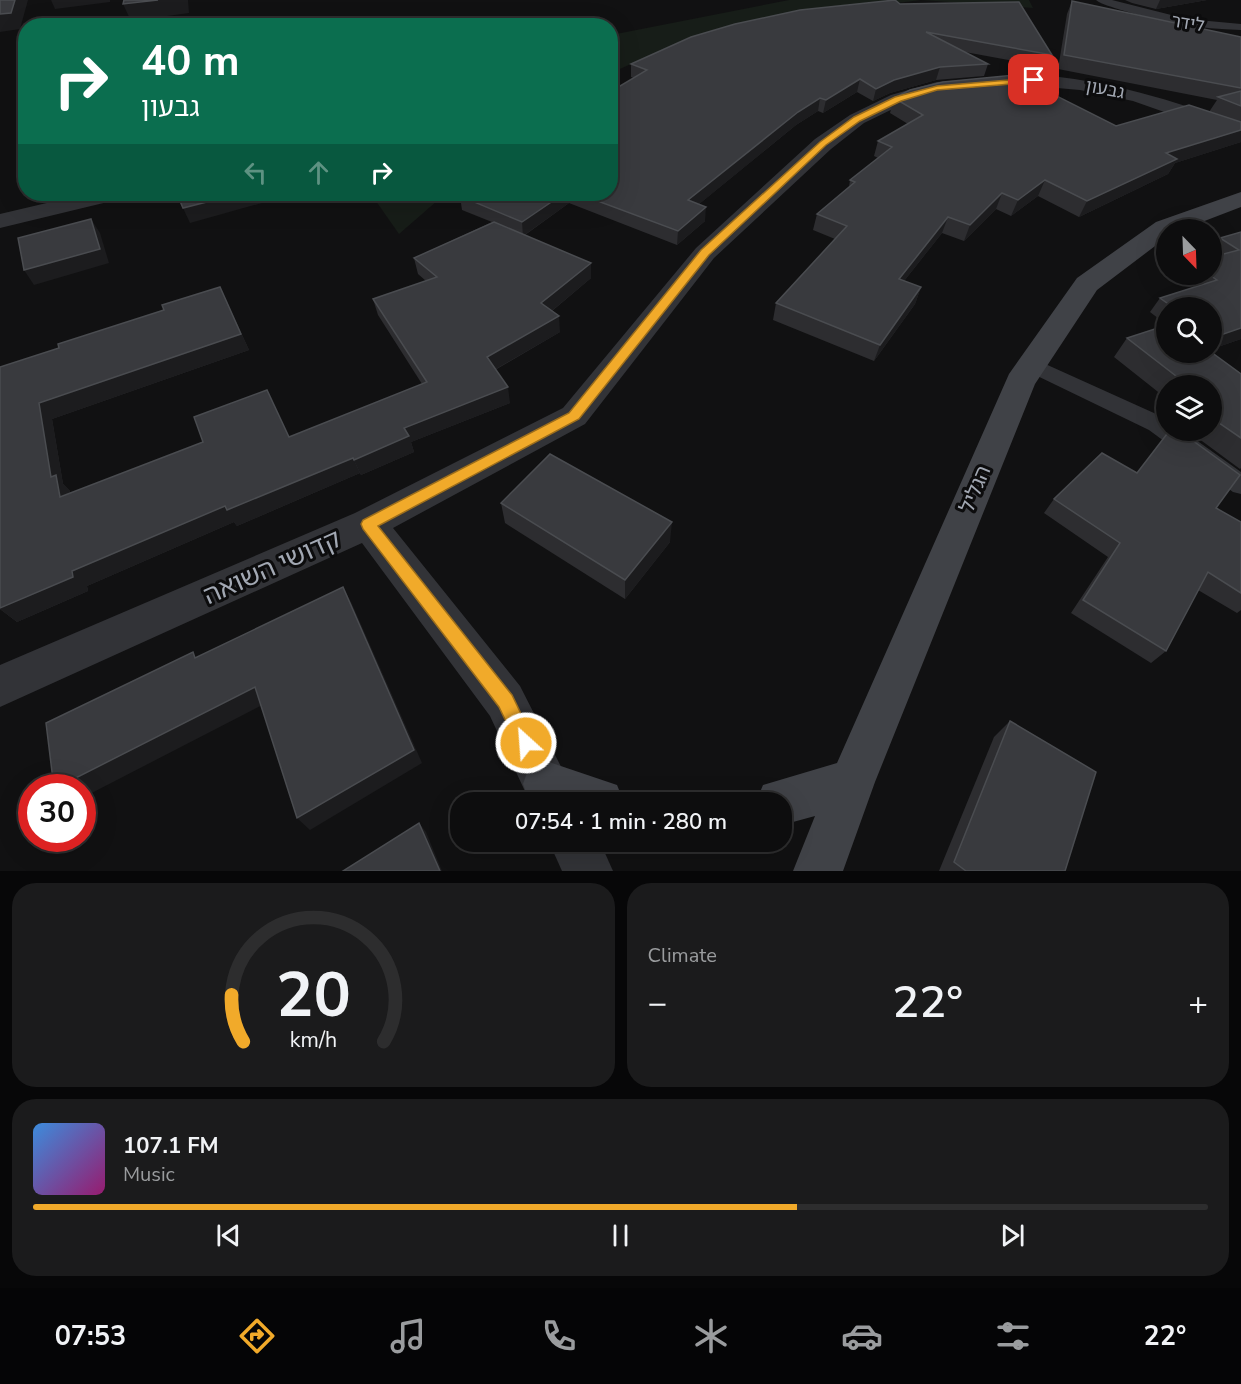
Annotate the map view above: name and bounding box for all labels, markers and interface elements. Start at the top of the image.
street label: לידר [1170,9,1206,37]
text: 40 m [141,33,240,90]
icon: right [42,42,120,120]
pin [1008,54,1059,105]
icon: arrive [1017,63,1050,96]
street label: גבעון [1084,73,1127,105]
text: גבעון [141,89,200,126]
icon: left [239,156,272,189]
icon: ahead [302,156,335,189]
icon: right [365,156,398,189]
north arrow [1156,219,1222,285]
map controls [1156,219,1222,441]
button: search [1156,297,1222,363]
button: layers [1156,375,1222,441]
street label: הגליל [953,461,997,517]
street label: קדושי השואה [198,521,346,613]
position arrow [494,711,558,775]
speed limit sign: 30 [18,774,96,852]
text: 07:54 · 1 min · 280 m [515,807,727,837]
text: Climate [648,942,717,969]
text: 20 [276,953,351,1038]
text: 22° [892,972,963,1033]
text: − [648,981,667,1026]
text: + [1188,981,1208,1026]
text: km/h [290,1025,337,1055]
text: 107.1 FM [123,1131,219,1161]
text: Music [123,1161,175,1188]
icon: previous [212,1219,245,1252]
icon: pause [604,1219,637,1252]
icon: next [996,1219,1029,1252]
icon: directions [236,1315,278,1357]
icon: music [387,1315,429,1357]
icon: phone [538,1315,580,1357]
icon: climate [690,1315,732,1357]
icon: car [841,1315,883,1357]
icon: filters [992,1315,1034,1357]
text: 07:53 [55,1318,126,1355]
text: 22° [1144,1318,1186,1355]

